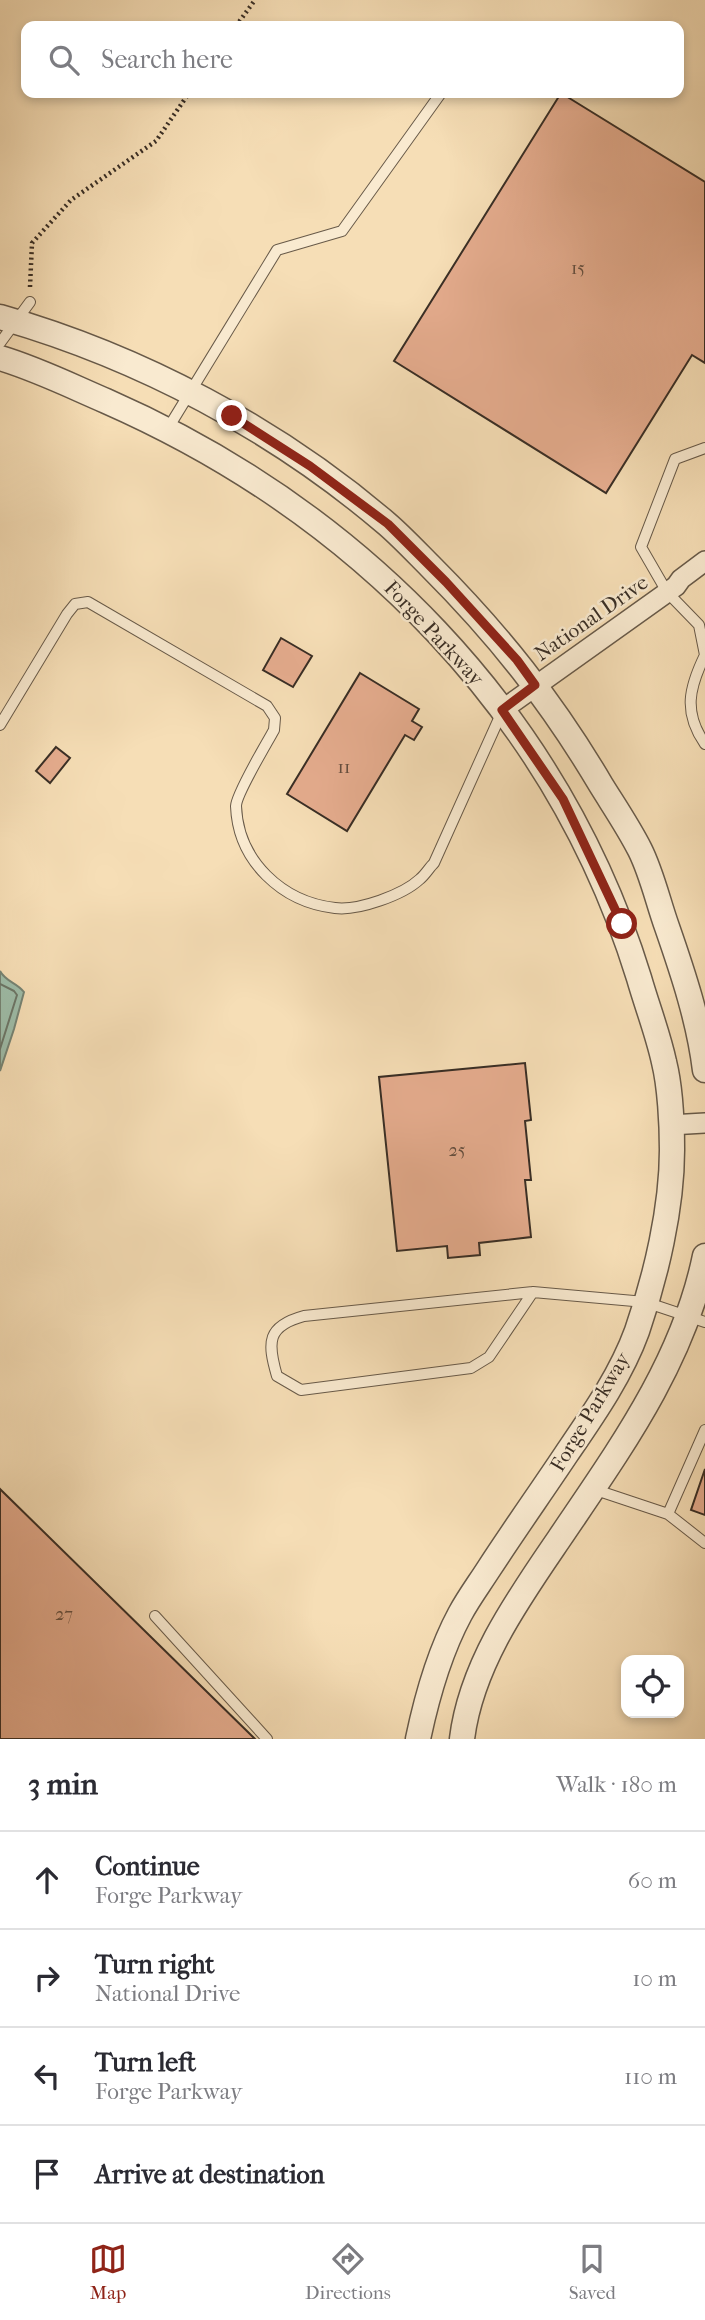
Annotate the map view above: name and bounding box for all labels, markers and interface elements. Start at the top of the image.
search box [21,21,684,98]
icon: search [45,41,83,79]
text: Search here [101,44,233,75]
house number: 15 [571,258,585,279]
route end [216,400,247,431]
street label: National Drive [530,570,652,666]
street label: Forge Parkway [379,576,489,691]
house number: 11 [338,757,350,778]
route start [606,908,637,939]
house number: 25 [448,1140,466,1161]
street label: Forge Parkway [545,1348,635,1476]
house number: 27 [55,1604,73,1625]
map controls [621,1655,684,1718]
button: locate [621,1655,684,1718]
text: 3 min [28,1767,98,1802]
text: Walk · 180 m [556,1771,677,1798]
text: Continue [95,1851,200,1882]
icon: ahead [28,1861,66,1899]
text: 60 m [628,1867,677,1894]
text: Forge Parkway [95,1882,242,1909]
text: Turn right [95,1949,215,1980]
icon: right [28,1959,66,1997]
text: 10 m [632,1965,677,1992]
text: National Drive [95,1980,240,2007]
text: Turn left [95,2047,196,2078]
icon: left [28,2057,66,2095]
text: 110 m [624,2063,677,2090]
text: Forge Parkway [95,2078,242,2105]
icon: arrive [28,2155,66,2193]
text: Arrive at destination [95,2159,325,2190]
tab: Map [89,2240,127,2304]
tab: Directions [305,2240,391,2304]
tab: Saved [569,2240,616,2304]

